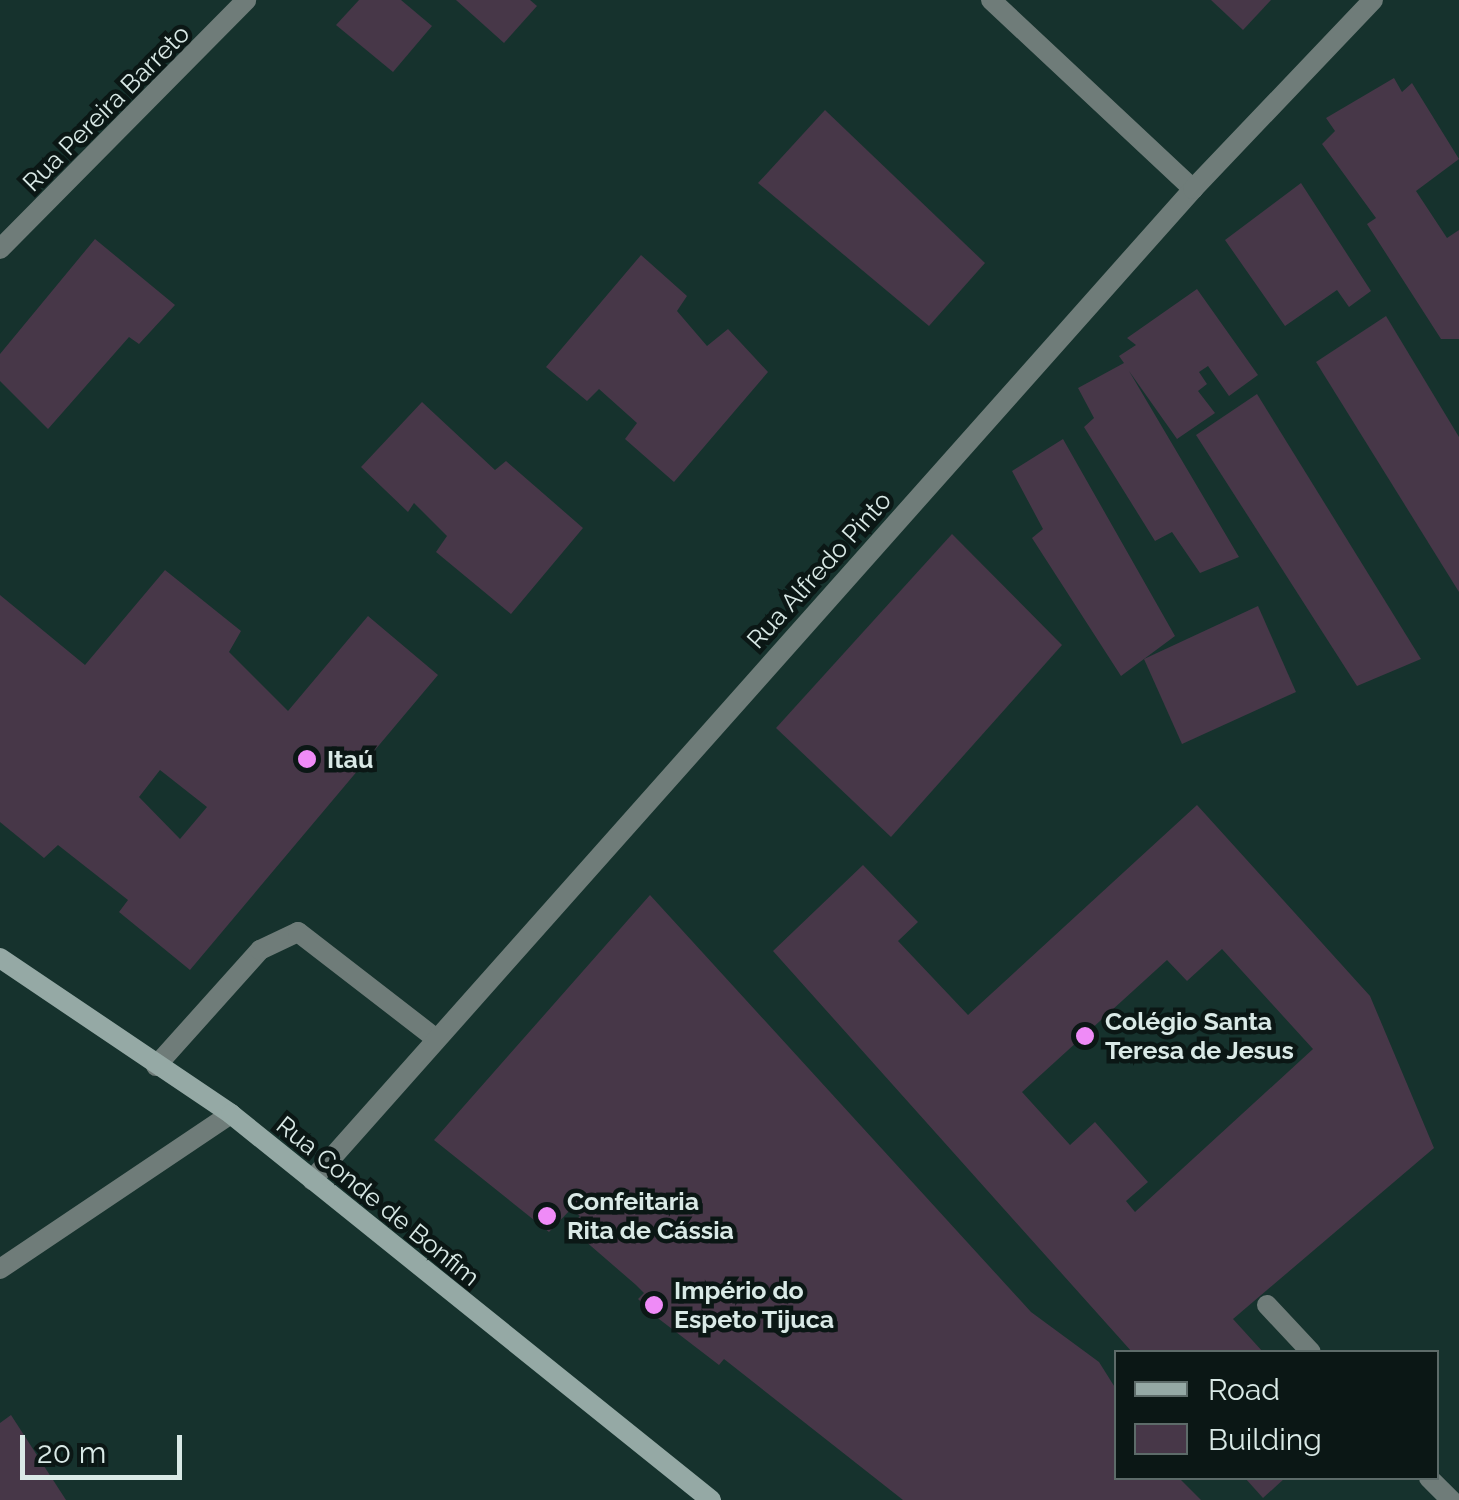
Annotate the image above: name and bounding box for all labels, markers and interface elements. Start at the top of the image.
street label: Rua Pereira Barreto [16,18,196,198]
street label: Rua Alfredo Pinto [741,485,897,655]
place label: Itaú [327,744,373,774]
marker: Itaú [296,748,318,770]
place label: Colégio Santa Teresa de Jesus [1105,1007,1294,1066]
marker: Colégio Santa Teresa de Jesus [1074,1025,1096,1047]
street label: Rua Conde de Bonfim [271,1110,485,1292]
place label: Confeitaria Rita de Cássia [567,1187,734,1246]
marker: Confeitaria Rita de Cássia [536,1205,558,1227]
place label: Império do Espeto Tijuca [674,1276,835,1335]
marker: Império do Espeto Tijuca [643,1294,665,1316]
legend [1114,1350,1439,1480]
text: Road [1208,1372,1280,1407]
scale bar [25,1415,188,1477]
text: Building [1208,1422,1322,1457]
text: 20 m [37,1435,106,1470]

